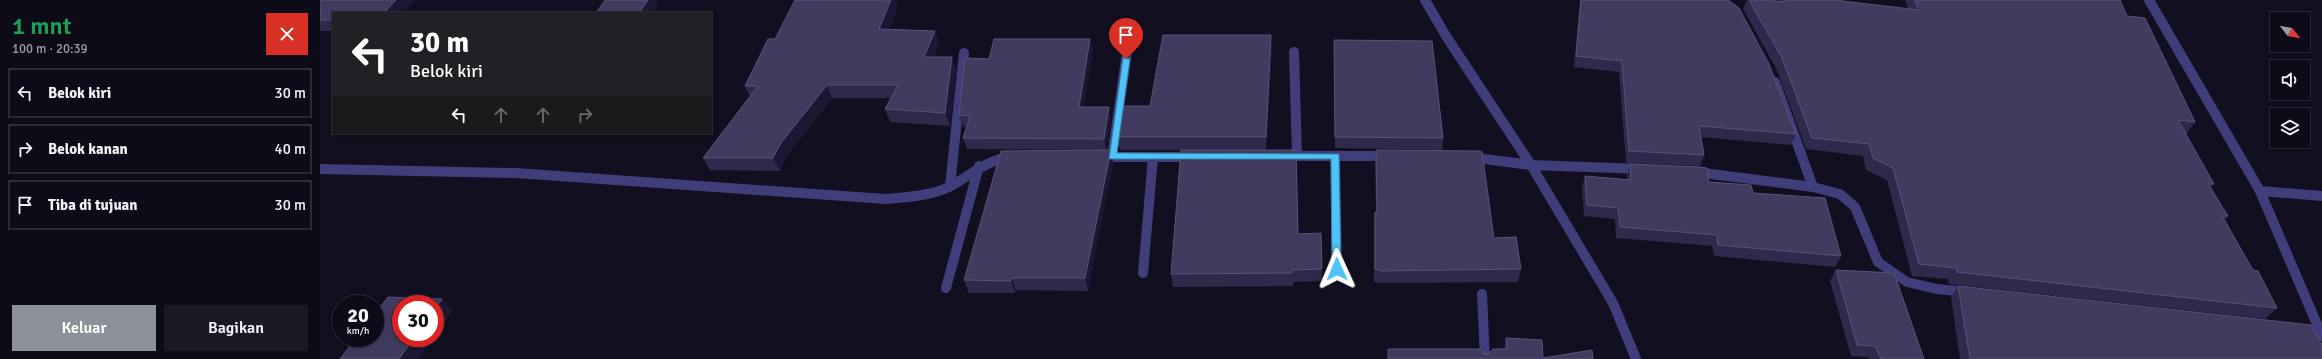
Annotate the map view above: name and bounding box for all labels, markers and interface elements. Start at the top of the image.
text: 1 mnt [12,11,71,41]
north arrow [2270,12,2310,52]
map controls [2270,12,2310,148]
button: close [266,13,308,55]
pin [1109,18,1143,59]
icon: arrive [1115,24,1137,46]
text: 30 m [410,26,469,60]
icon: left [344,28,396,80]
text: 100 m · 20:39 [12,41,88,57]
text: Belok kiri [410,60,483,82]
button: sound [2270,60,2310,100]
icon: left [14,82,36,104]
text: Belok kiri [48,84,111,102]
text: 30 m [275,84,306,102]
icon: left [448,104,470,126]
icon: ahead [490,104,512,126]
icon: ahead [532,104,554,126]
icon: right [574,104,596,126]
button: layers [2270,108,2310,148]
icon: right [14,138,36,160]
text: Belok kanan [48,140,128,158]
text: 40 m [275,140,306,158]
icon: arrive [14,194,36,216]
text: Tiba di tujuan [48,196,138,214]
text: 30 m [275,196,306,214]
position arrow [1316,248,1358,290]
speed limit sign: 30 [392,295,444,347]
text: 20 [347,303,369,328]
button: Keluar [12,305,156,351]
button: Bagikan [164,305,308,351]
text: km/h [347,325,369,337]

